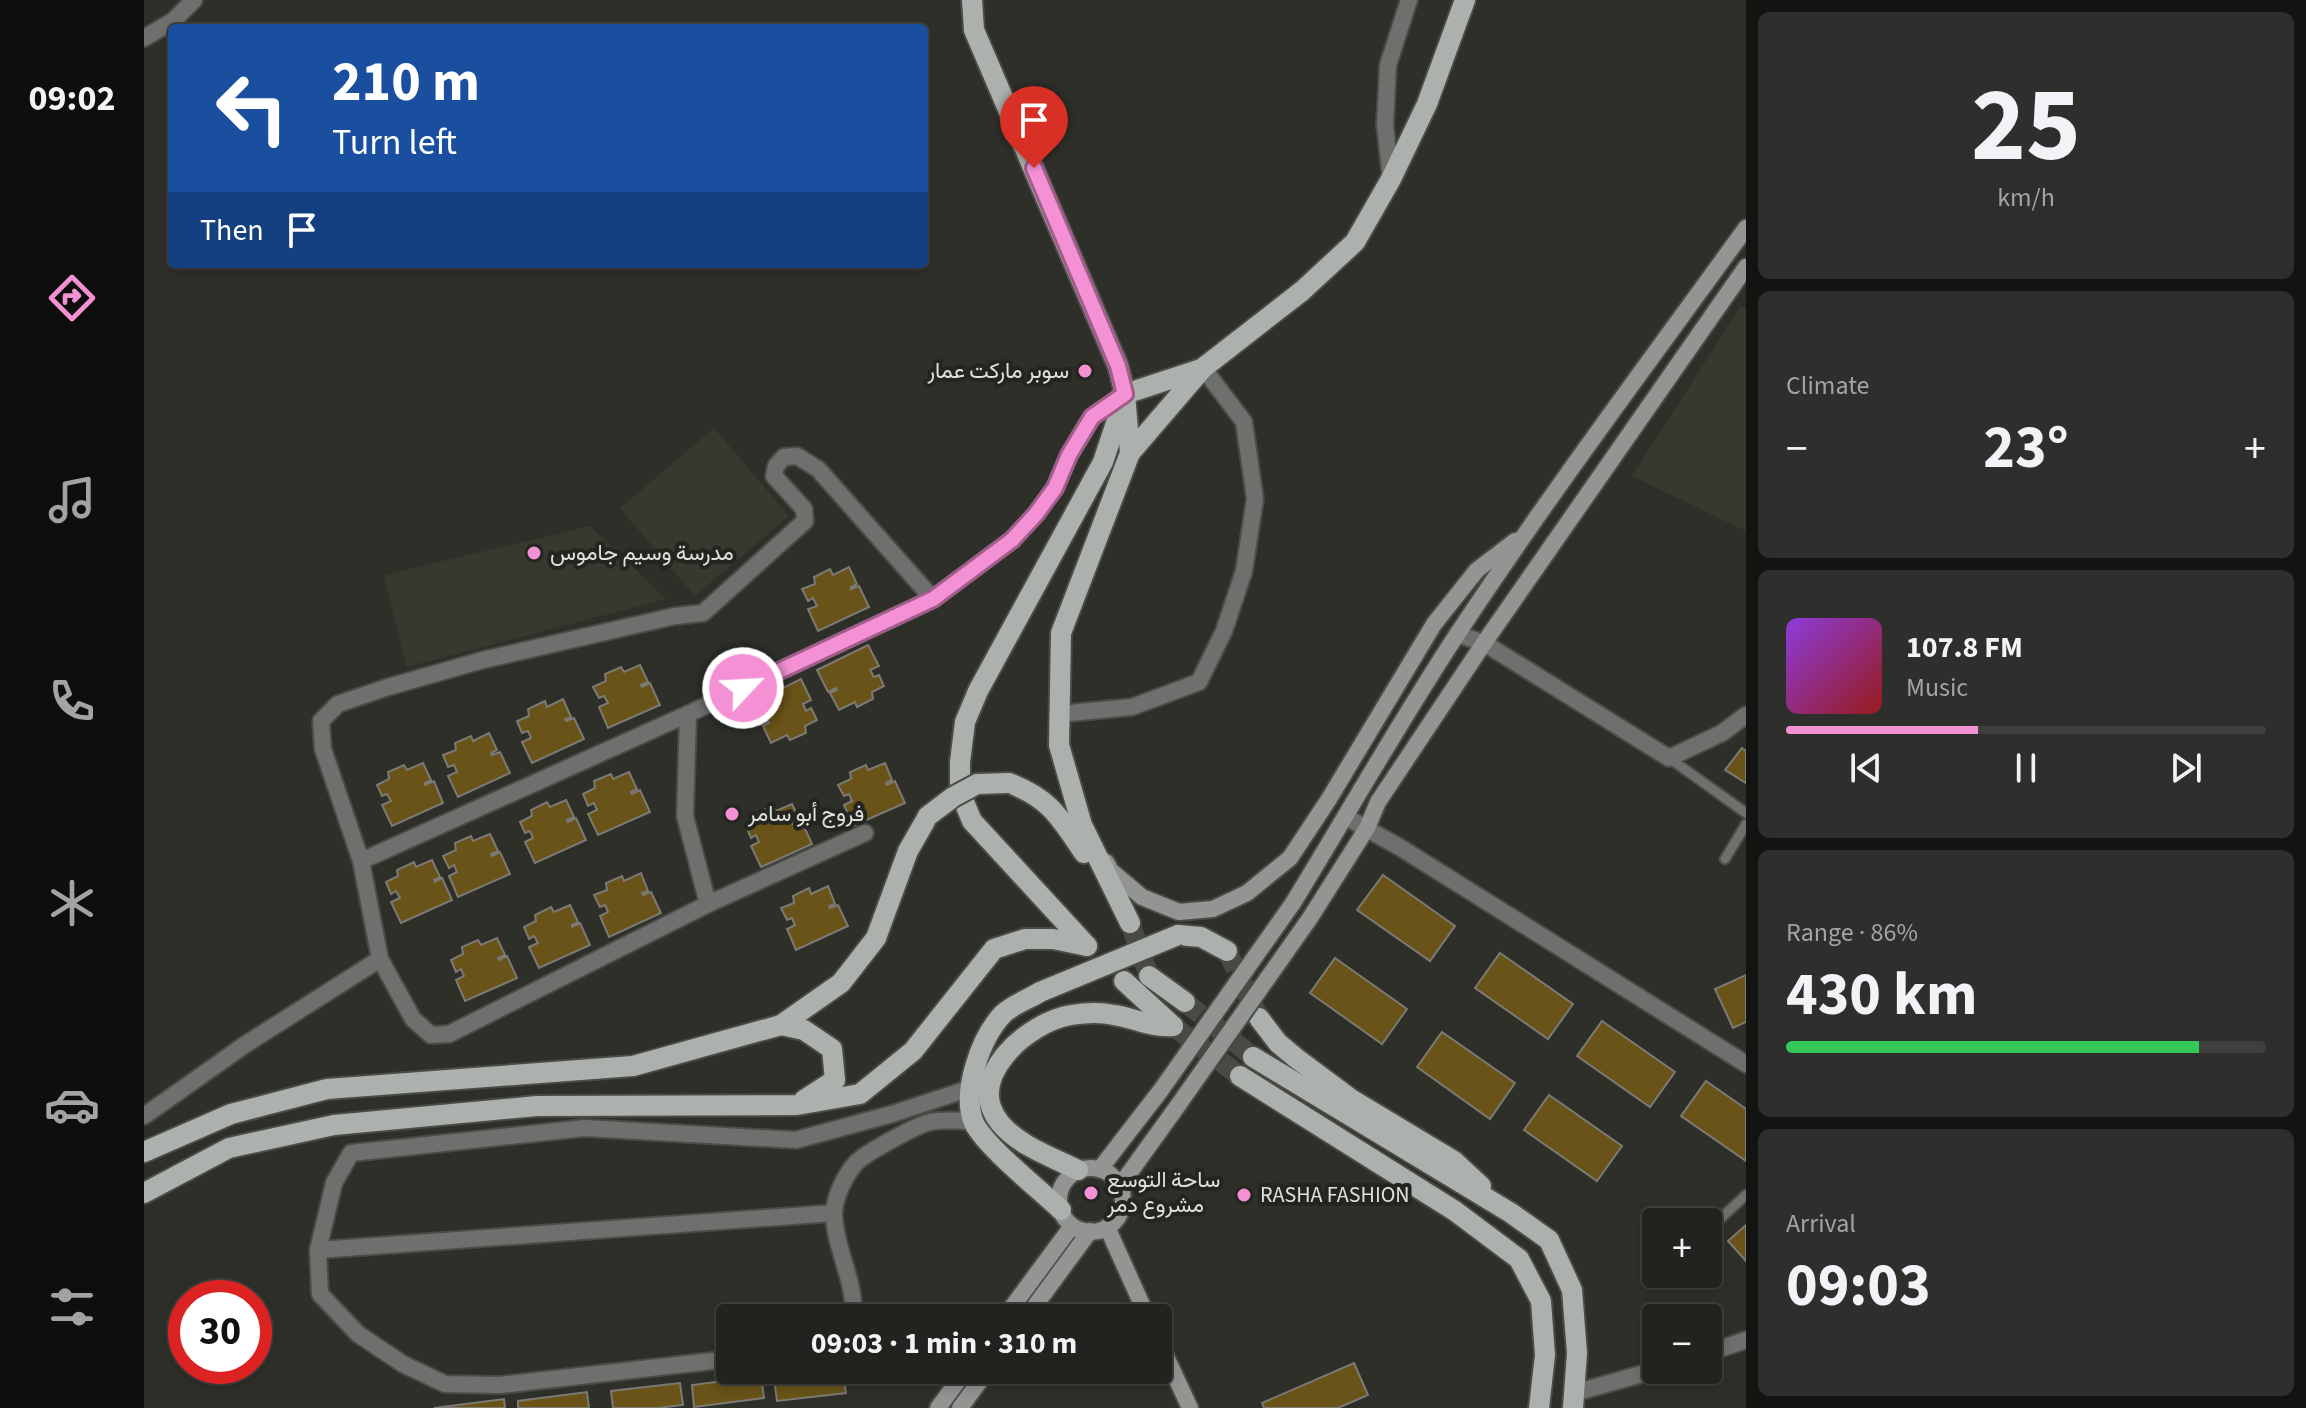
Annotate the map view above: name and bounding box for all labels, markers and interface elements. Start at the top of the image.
text: 210 m [332,43,480,122]
text: 25 [1971,53,2081,201]
icon: left [200,56,304,160]
text: 09:02 [29,73,115,124]
pin [1000,86,1068,168]
icon: arrive [1012,98,1056,142]
text: Turn left [332,117,457,168]
text: km/h [1997,179,2055,216]
icon: arrive [280,208,324,252]
text: Then [200,209,264,252]
icon: directions [44,270,100,326]
place label: سوبر ماركت عمار [927,355,1069,387]
marker: سوبر ماركت عمار [1076,362,1094,380]
text: Climate [1786,367,1870,404]
text: 23° [1983,406,2069,491]
text: − [1786,418,1808,481]
text: + [2244,418,2266,481]
icon: music [44,472,100,528]
place label: مدرسة وسيم جاموس [550,537,734,569]
marker: مدرسة وسيم جاموس [525,544,543,562]
text: 107.8 FM [1906,626,2023,669]
position arrow [701,646,785,730]
text: Music [1906,669,1968,706]
icon: phone [44,673,100,729]
icon: previous [1844,746,1888,790]
icon: pause [2004,746,2048,790]
icon: next [2164,746,2208,790]
place label: فروج أبو سامر [747,798,864,830]
marker: فروج أبو سامر [723,805,741,823]
icon: climate [44,875,100,931]
text: Range · 86% [1786,914,1918,951]
text: 430 km [1786,953,1977,1038]
icon: car [44,1077,100,1133]
place label: ساحة التوسع مشروع دمر [1106,1164,1220,1221]
place label: RASHA FASHION [1260,1179,1410,1211]
marker: ساحة التوسع مشروع دمر [1082,1184,1100,1202]
marker: RASHA FASHION [1235,1186,1253,1204]
text: Arrival [1786,1205,1856,1242]
map controls [1642,1208,1722,1384]
button: + [1642,1208,1722,1288]
text: 09:03 [1786,1244,1931,1329]
icon: filters [44,1279,100,1335]
speed limit sign: 30 [168,1280,272,1384]
button: − [1642,1304,1722,1384]
text: 09:03 · 1 min · 310 m [811,1322,1077,1365]

